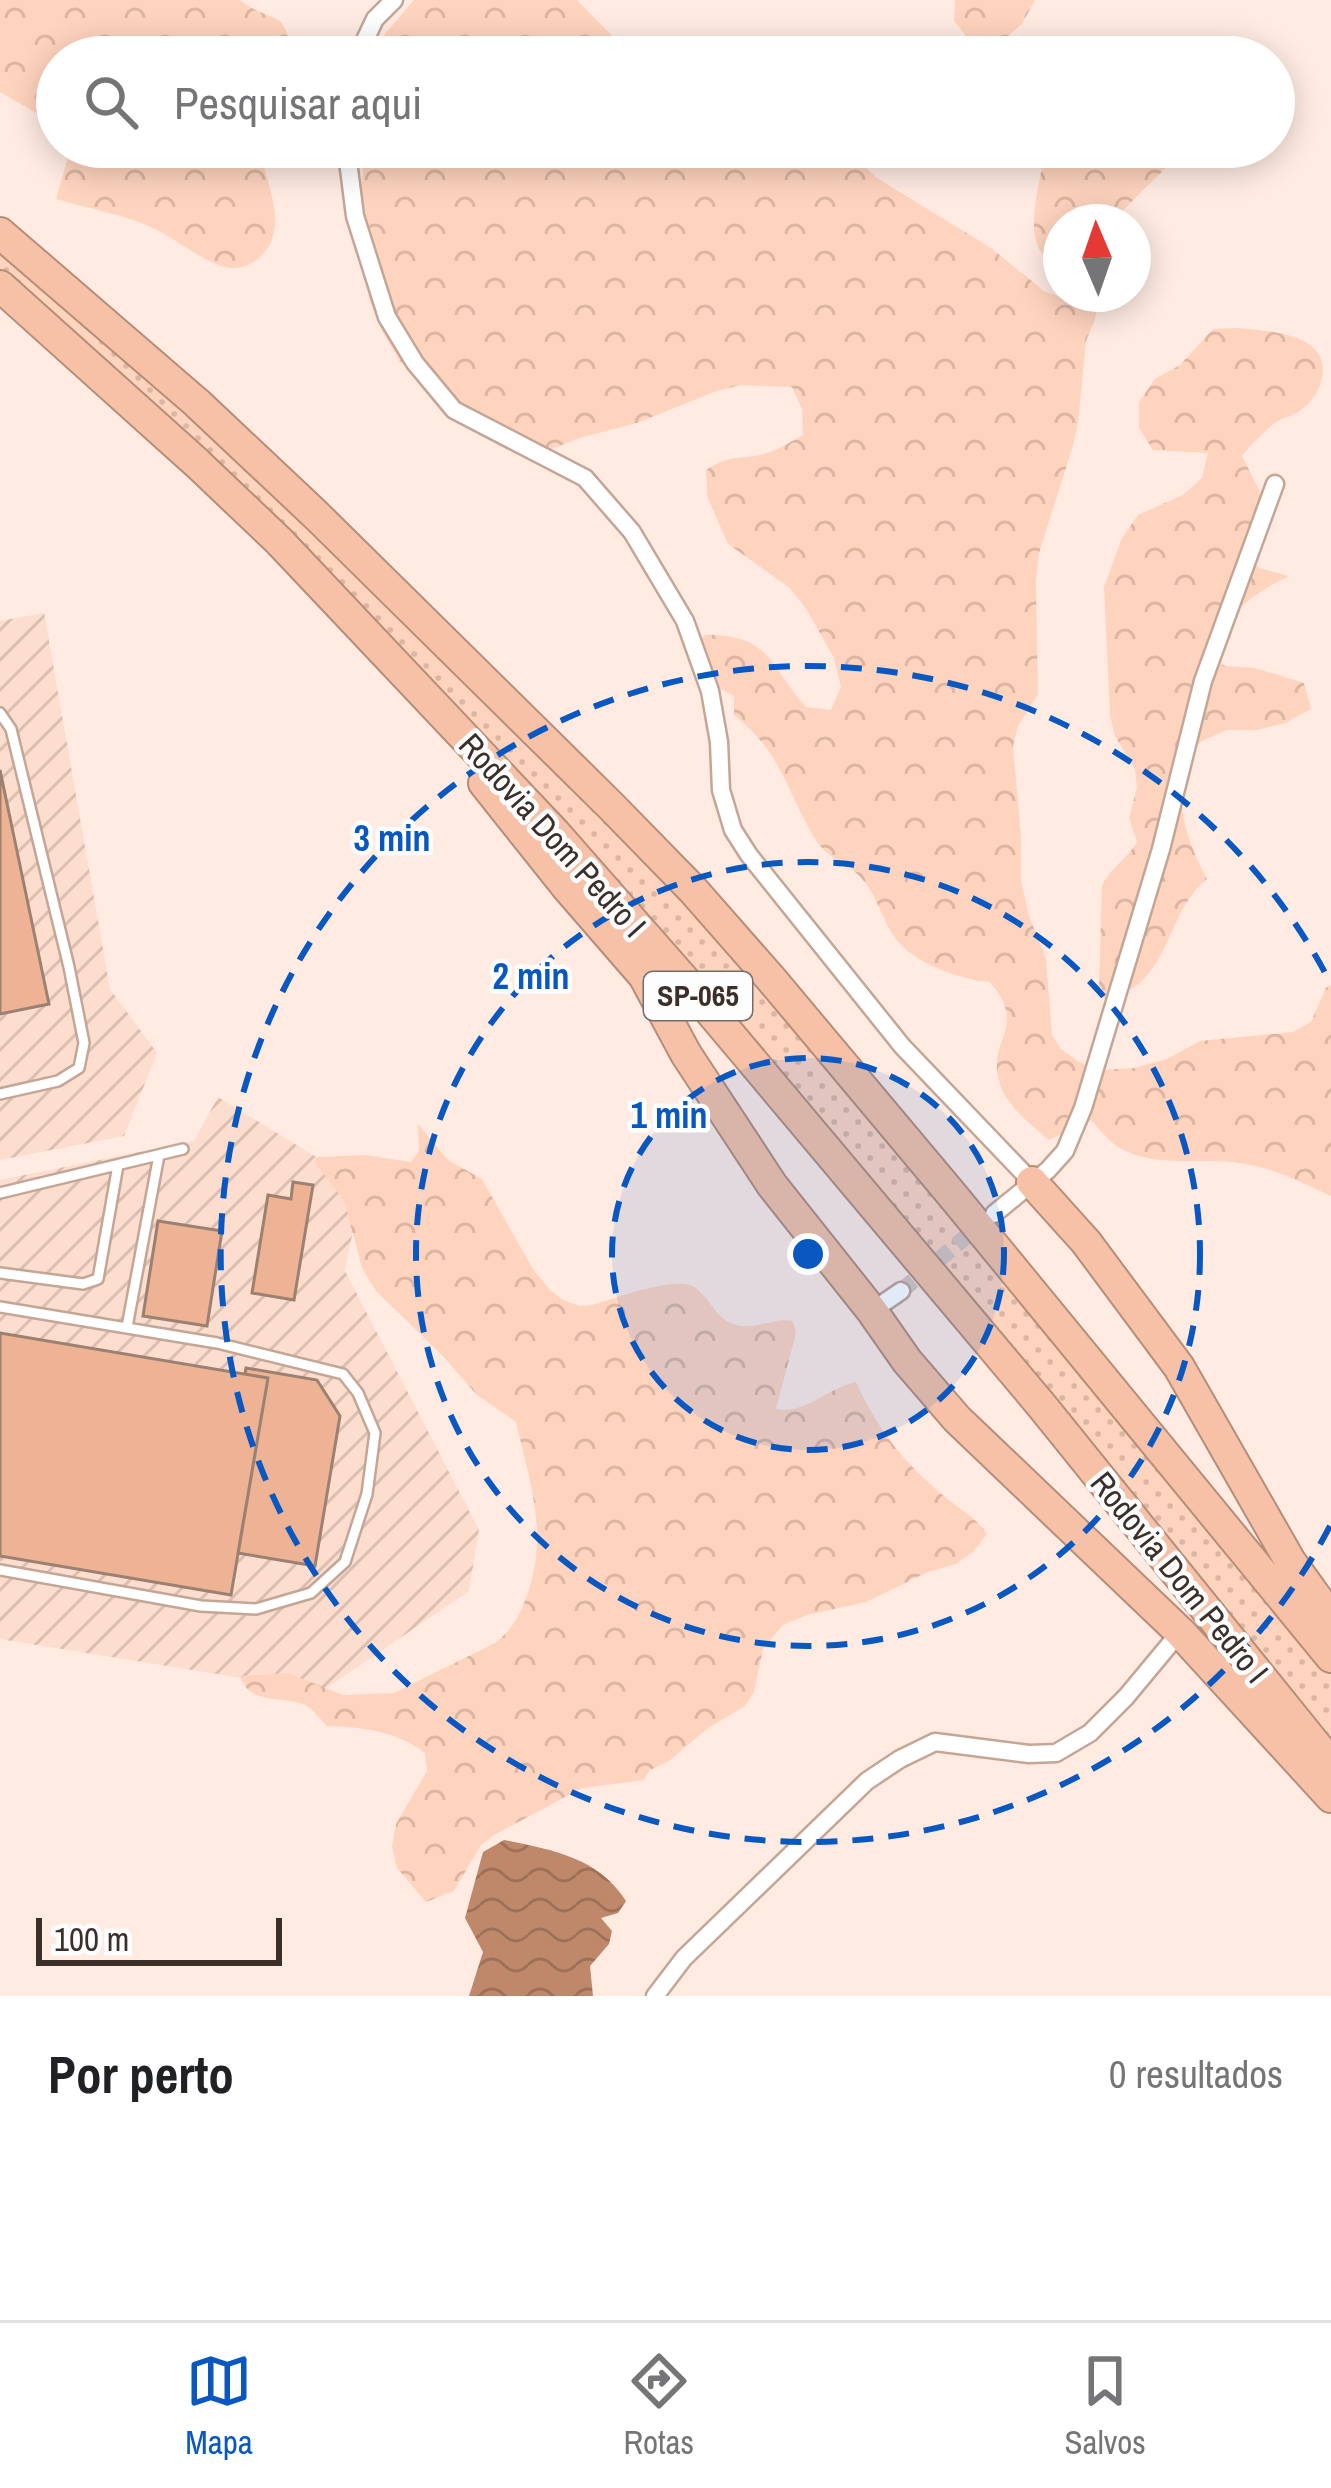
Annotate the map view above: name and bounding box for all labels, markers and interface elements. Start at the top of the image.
search box [36,36,1295,168]
icon: search [78,69,144,135]
text: Pesquisar aqui [174,72,422,133]
north arrow [1043,204,1151,312]
street label: Rodovia Dom Pedro I [450,724,656,946]
text: 3 min [353,814,431,862]
text: 2 min [492,952,570,1000]
road number: SP-065 [644,972,752,1020]
text: 1 min [630,1091,708,1139]
centre of rings [787,1233,829,1275]
street label: Rodovia Dom Pedro I [1081,1462,1279,1692]
scale bar [36,1912,282,1965]
text: 100 m [54,1917,129,1961]
text: Por perto [48,2040,234,2109]
text: 0 resultados [1109,2048,1283,2100]
tab: Mapa [185,2348,253,2464]
tab: Rotas [623,2348,694,2464]
tab: Salvos [1065,2348,1146,2464]

